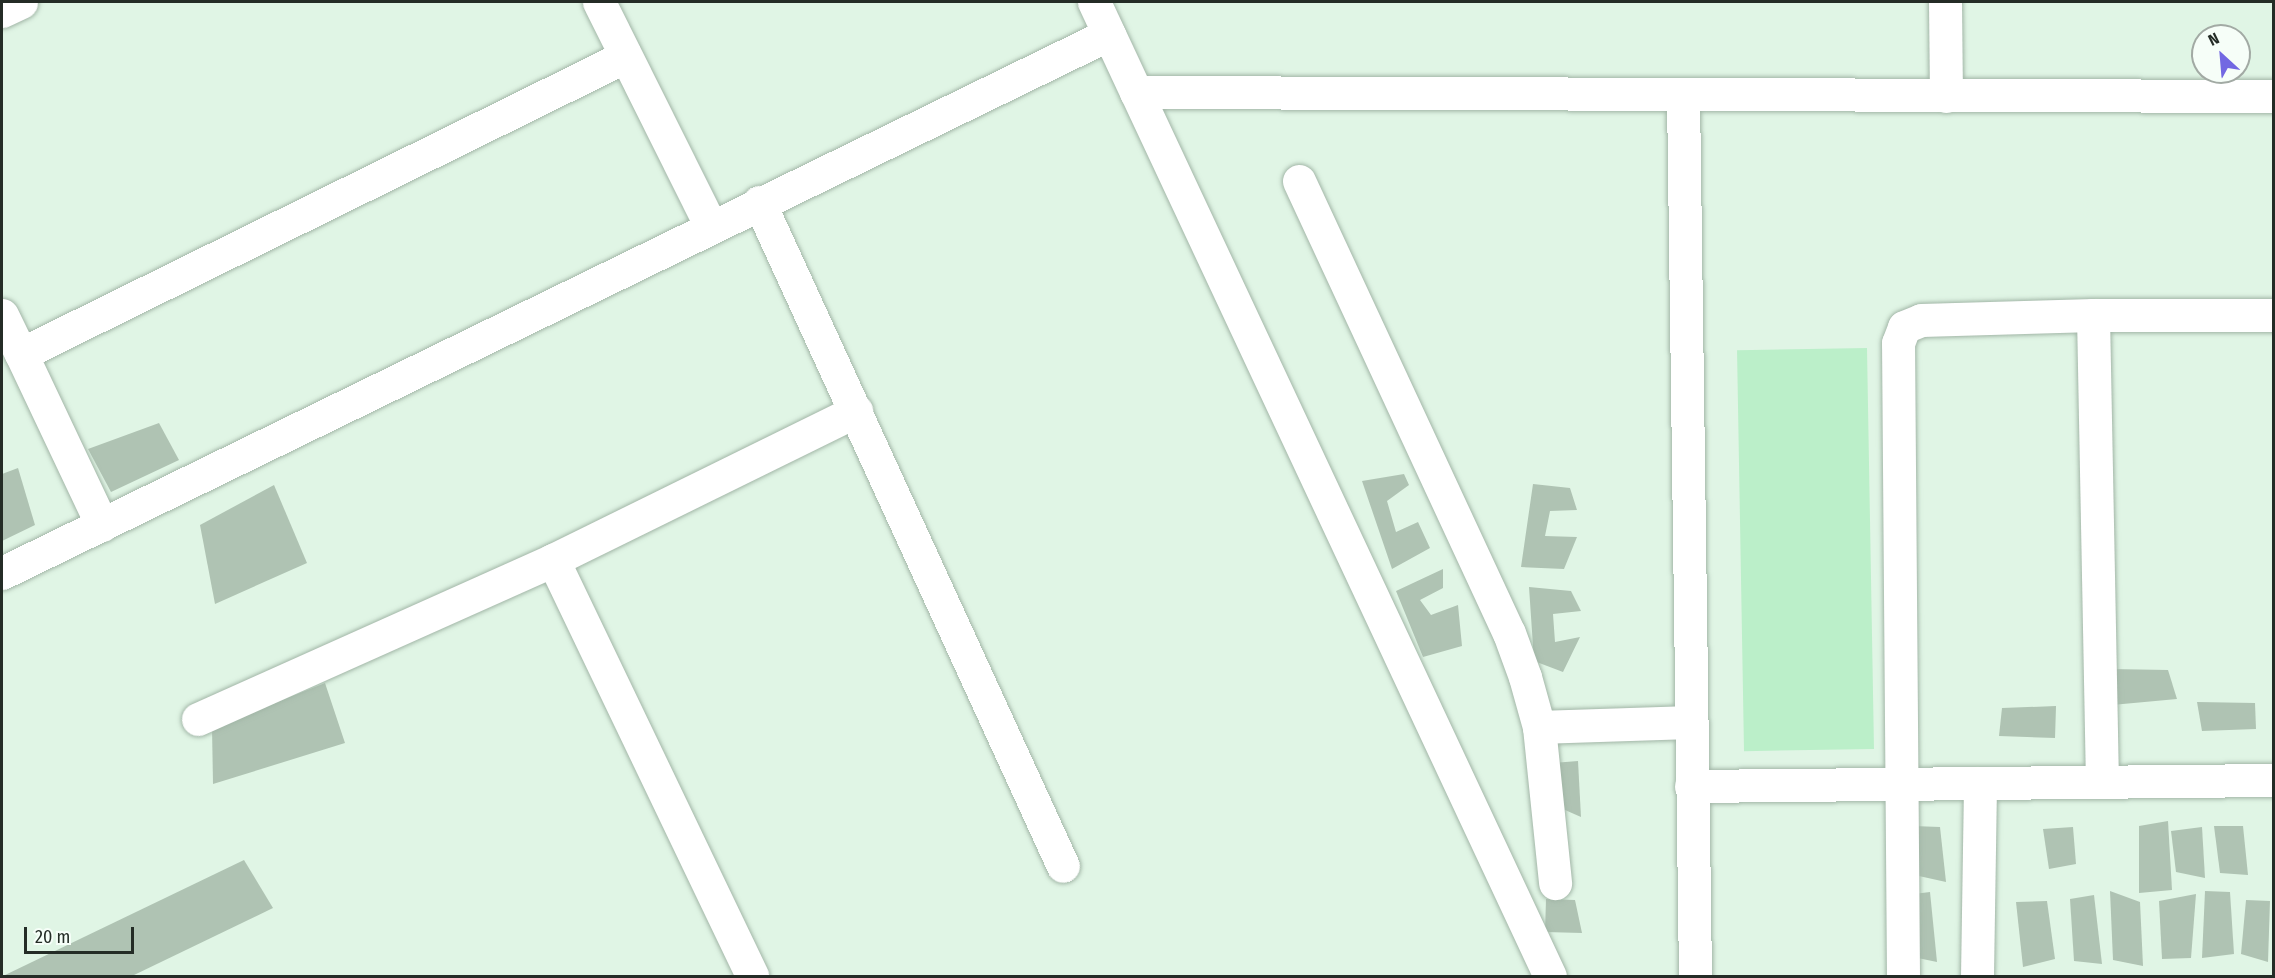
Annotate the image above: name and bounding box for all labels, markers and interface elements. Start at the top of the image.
north arrow [2191,24,2251,84]
text: N [2205,29,2222,50]
scale bar [27,915,136,953]
text: 20 m [35,926,70,948]

